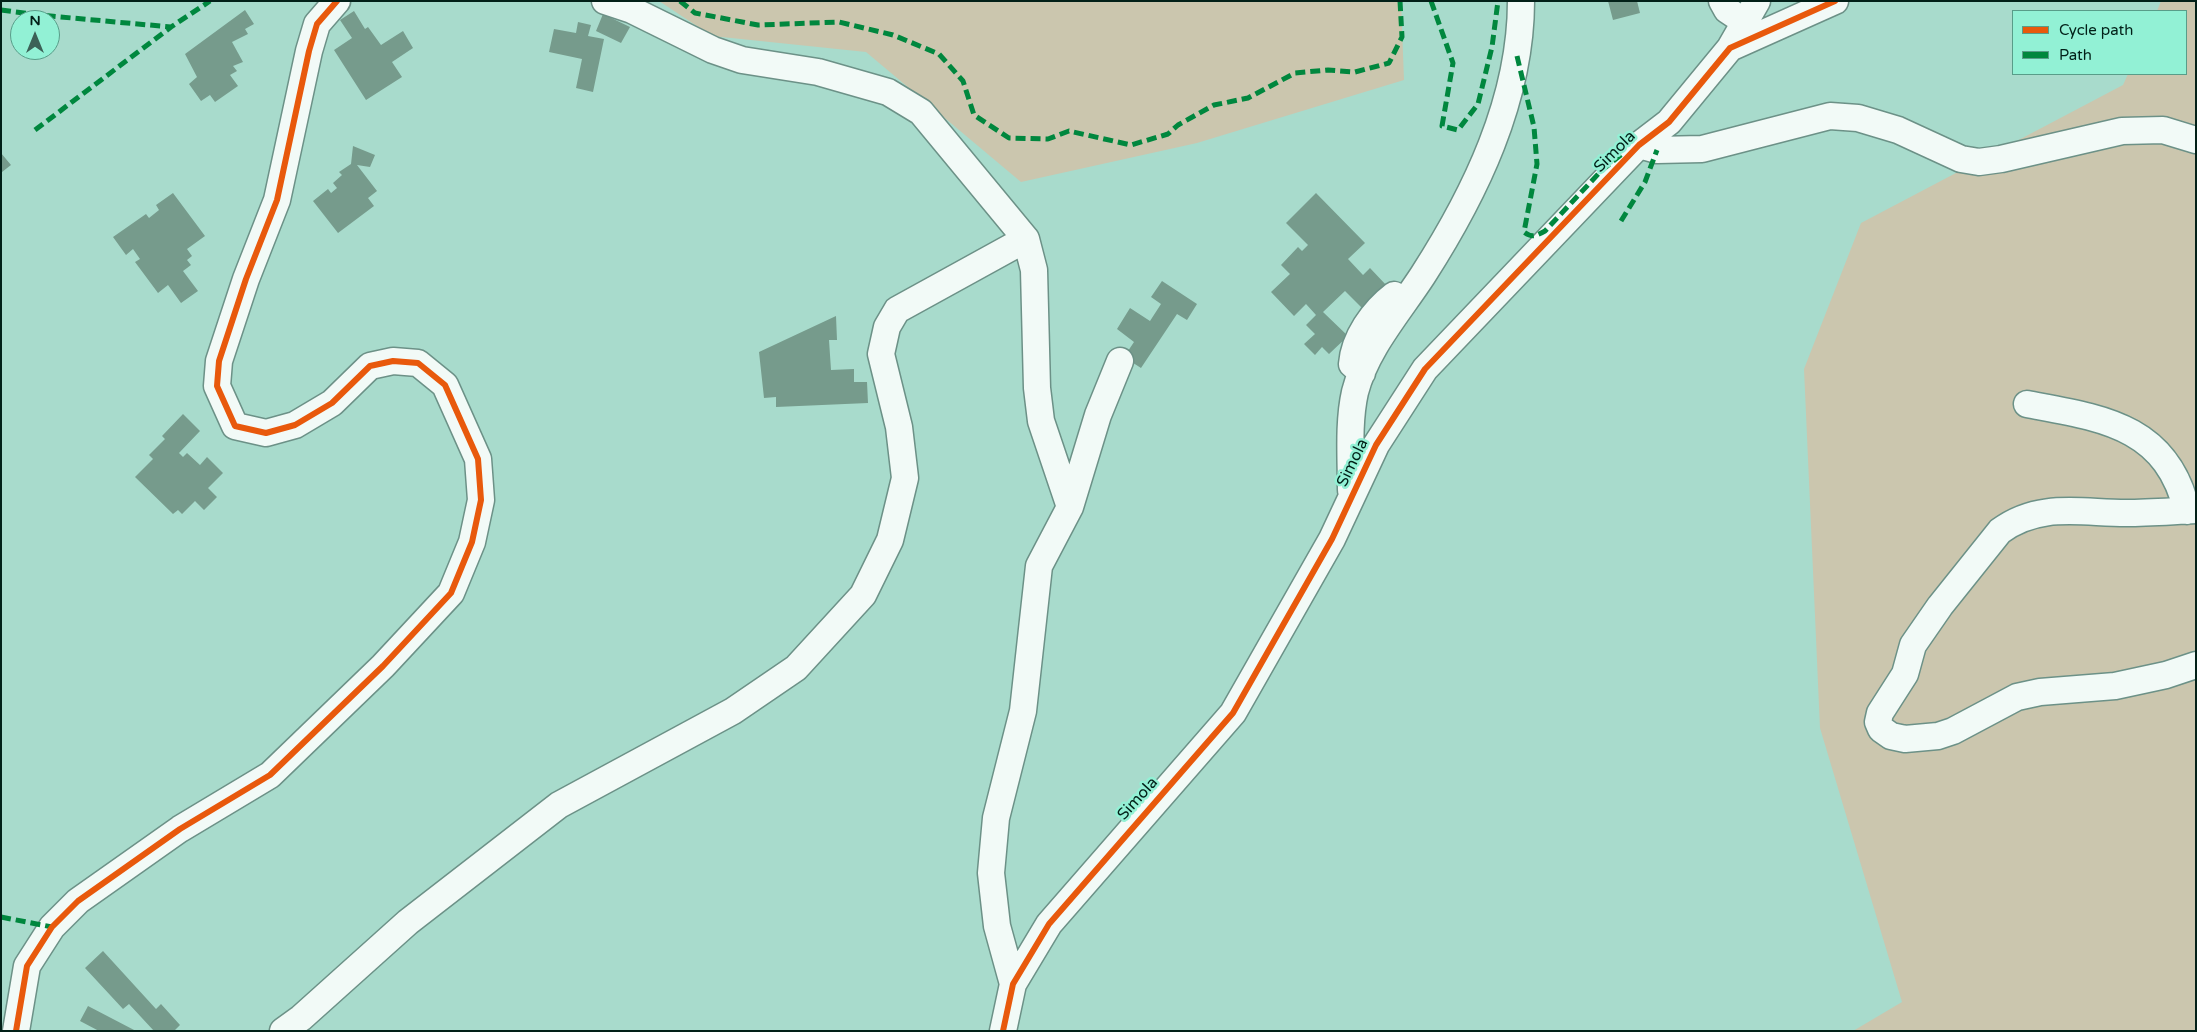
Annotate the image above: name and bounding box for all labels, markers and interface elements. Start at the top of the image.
north arrow [10,10,60,60]
legend [2012,10,2187,75]
text: N [29,12,41,29]
text: Cycle path [2059,21,2133,39]
text: Path [2059,46,2092,64]
street label: Simola [1590,127,1640,177]
street label: Simola [1333,436,1373,490]
street label: Simola [1114,774,1162,824]

